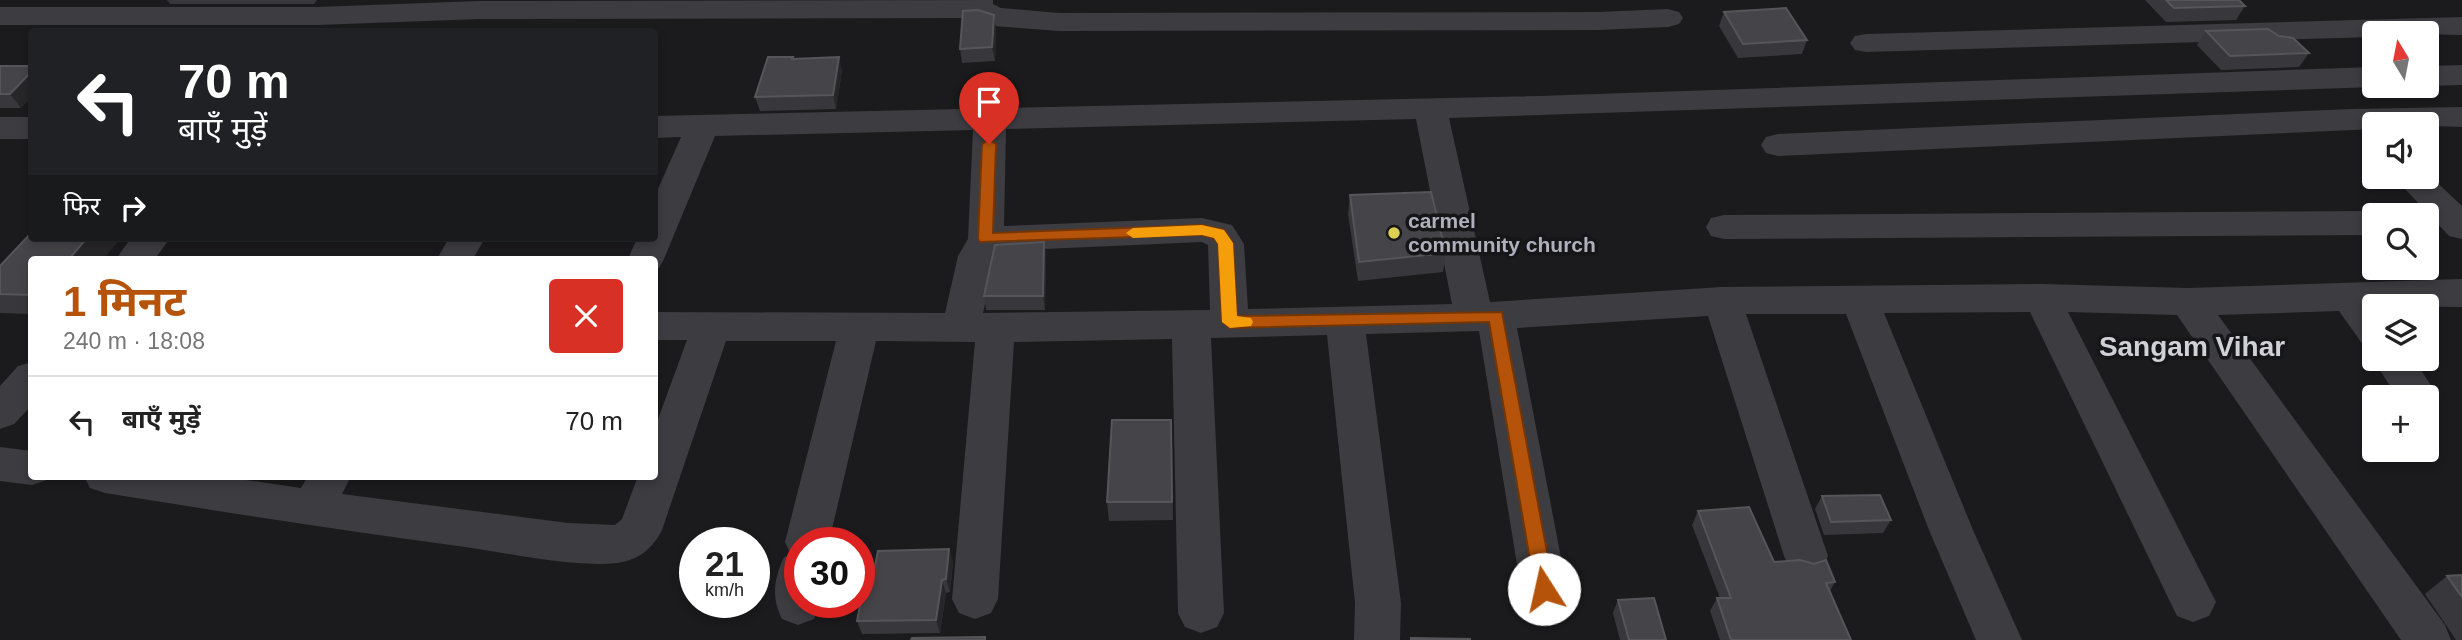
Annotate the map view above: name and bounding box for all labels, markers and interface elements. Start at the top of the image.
north arrow [2362,21,2440,98]
map controls [2362,21,2439,462]
text: 70 m [178,54,290,108]
icon: left [63,56,154,147]
pin [959,72,1019,144]
icon: arrive [970,83,1008,121]
text: बाएँ मुड़ें [178,111,267,147]
button: sound [2362,112,2439,189]
icon: right [114,189,152,227]
text: फिर [63,191,100,221]
button: search [2362,203,2439,280]
place label: carmel community church [1408,209,1596,256]
marker: carmel community church [1386,225,1402,241]
text: 1 मिनट [63,278,186,325]
button: close [549,279,623,353]
button: layers [2362,294,2439,371]
text: 240 m · 18:08 [63,328,205,354]
district label: Sangam Vihar [2099,331,2285,362]
button: + [2362,385,2439,462]
icon: left [63,403,101,441]
text: बाएँ मुड़ें [122,404,201,434]
text: 70 m [565,406,623,436]
speed limit sign: 30 [784,527,875,618]
text: 21 [705,544,744,583]
position arrow [1507,552,1581,626]
text: km/h [705,580,744,600]

